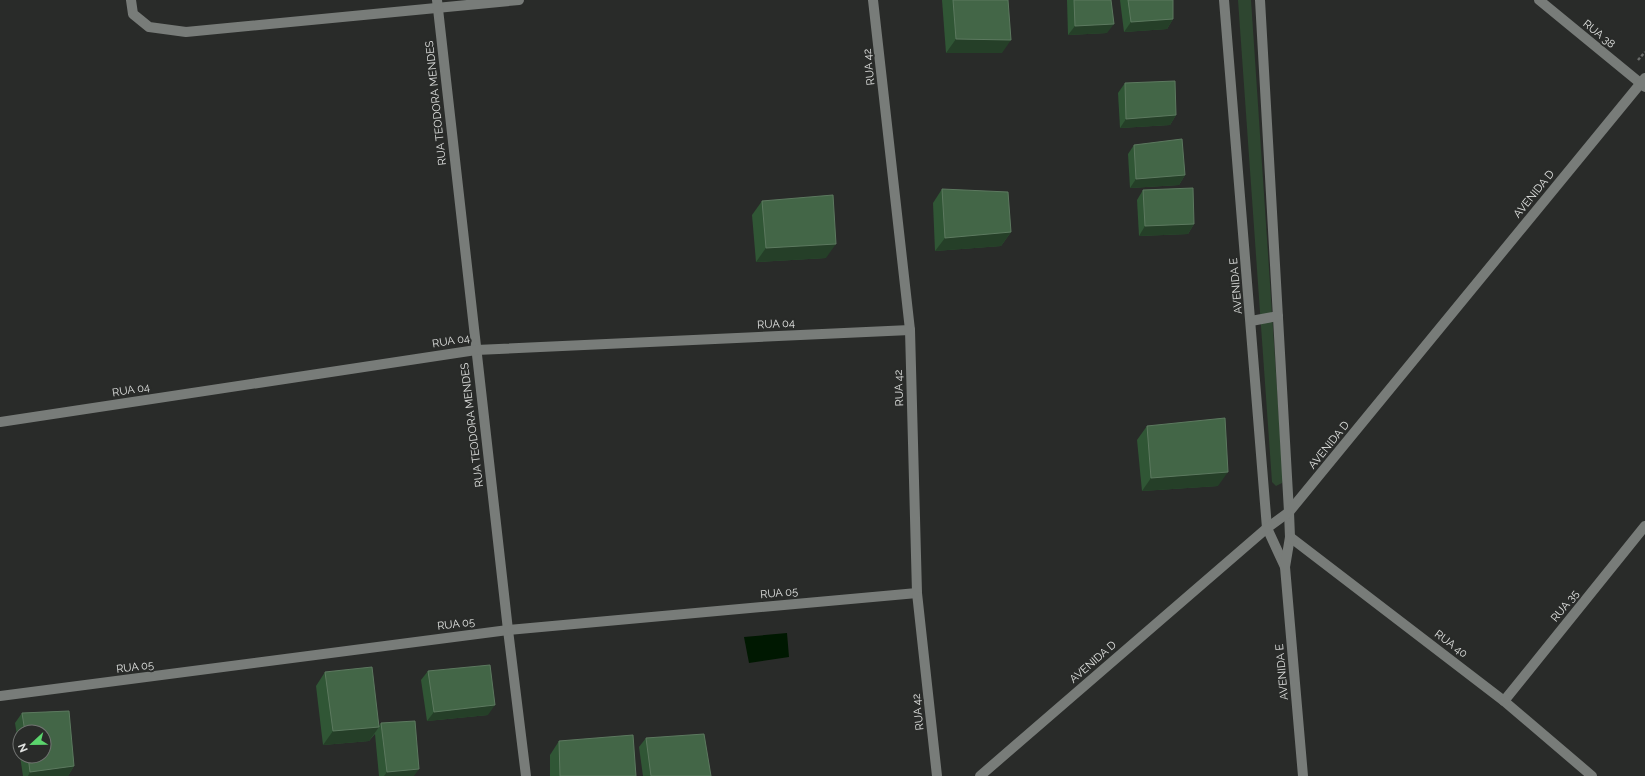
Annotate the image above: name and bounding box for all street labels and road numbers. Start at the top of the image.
street label: RUA 38 [1580,17,1618,51]
street label: RUA TEODORA MENDES [423,40,449,166]
street label: RUA 42 [861,48,877,86]
street label: AVENIDA D [1511,167,1557,220]
street label: AVENIDA E [1227,257,1245,315]
street label: RUA 04 [757,317,795,331]
street label: RUA 04 [431,332,471,350]
street label: RUA TEODORA MENDES [458,362,486,488]
street label: RUA 42 [892,369,906,407]
street label: RUA 04 [111,381,151,399]
street label: AVENIDA D [1306,418,1352,471]
street label: RUA 05 [760,585,798,601]
street label: RUA 35 [1548,588,1582,624]
street label: RUA 05 [436,615,476,633]
street label: RUA 40 [1432,627,1470,661]
street label: AVENIDA D [1067,638,1119,686]
street label: AVENIDA E [1273,643,1291,701]
street label: RUA 05 [115,658,155,676]
street label: RUA 42 [910,693,926,731]

